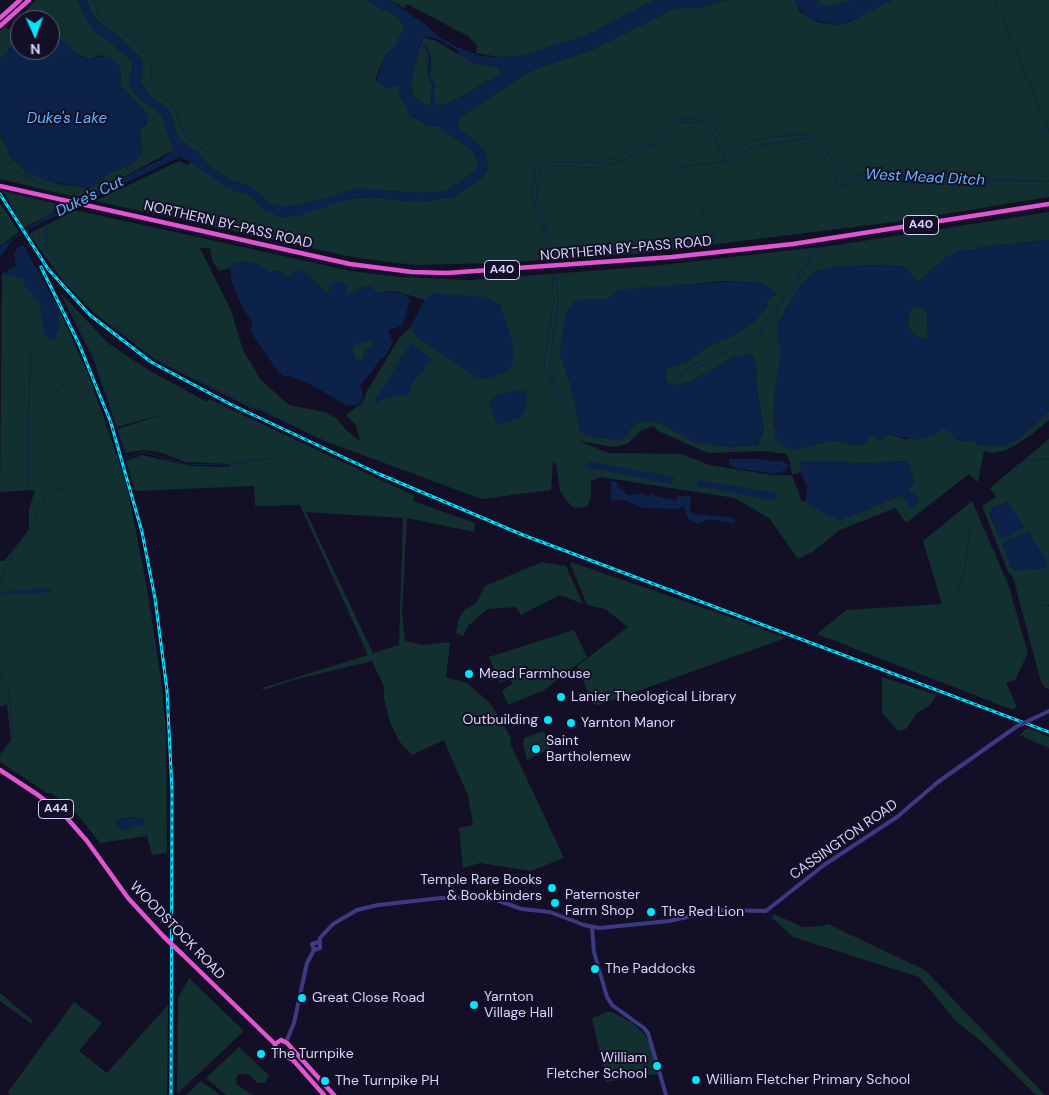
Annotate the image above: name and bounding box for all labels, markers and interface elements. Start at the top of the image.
north arrow [10,10,60,60]
text: N [30,40,41,58]
water label: Duke's Lake [27,110,107,128]
water label: West Mead Ditch [865,166,985,190]
water label: Duke's Cut [53,173,127,221]
street label: NORTHERN BY-PASS ROAD [142,197,314,253]
road number: A40 [904,216,938,234]
street label: NORTHERN BY-PASS ROAD [539,233,713,265]
road number: A40 [484,260,520,280]
place label: Mead Farmhouse [479,666,590,682]
marker: Mead Farmhouse [463,668,475,680]
place label: Lanier Theological Library [571,689,736,705]
marker: Lanier Theological Library [555,691,567,703]
place label: Outbuilding [462,712,538,728]
marker: Outbuilding [542,714,554,726]
place label: Yarnton Manor [581,715,675,731]
marker: Yarnton Manor [565,717,577,729]
place label: Saint Bartholemew [546,733,631,766]
marker: Saint Bartholemew [530,743,542,755]
street label: CASSINGTON ROAD [787,796,901,884]
road number: A44 [38,800,74,819]
place label: Temple Rare Books & Bookbinders [420,872,542,904]
street label: WOODSTOCK ROAD [126,878,228,984]
marker: Temple Rare Books & Bookbinders [546,882,558,894]
place label: Paternoster Farm Shop [565,887,640,920]
marker: Paternoster Farm Shop [549,897,561,909]
place label: The Red Lion [661,904,744,920]
marker: The Red Lion [645,906,657,918]
place label: The Paddocks [605,961,696,977]
marker: The Paddocks [589,963,601,975]
place label: Yarnton Village Hall [484,989,553,1022]
place label: Great Close Road [312,990,425,1006]
marker: Great Close Road [296,992,308,1004]
marker: Yarnton Village Hall [468,999,480,1011]
place label: The Turnpike [271,1046,354,1062]
marker: The Turnpike [255,1048,267,1060]
place label: William Fletcher School [547,1050,647,1082]
marker: William Fletcher School [651,1060,663,1072]
place label: William Fletcher Primary School [706,1072,910,1088]
place label: The Turnpike PH [335,1073,439,1089]
marker: William Fletcher Primary School [690,1074,702,1086]
marker: The Turnpike PH [319,1075,331,1087]

